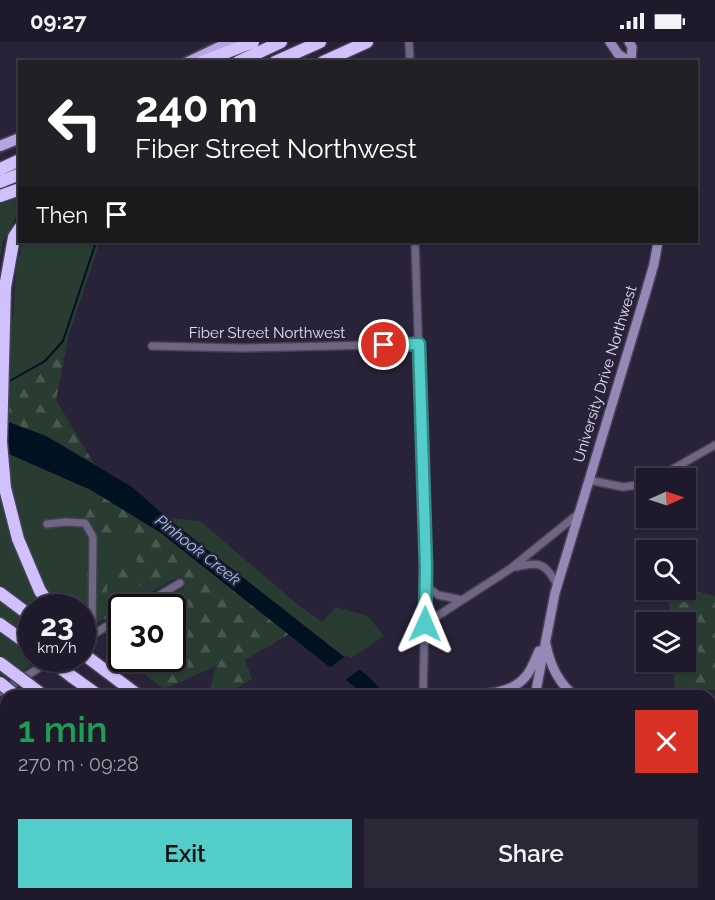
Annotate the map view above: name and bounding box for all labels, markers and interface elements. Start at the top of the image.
text: 09:27 [30,8,87,34]
text: 240 m [135,83,258,132]
icon: left [36,84,114,162]
text: Fiber Street Northwest [135,133,417,164]
icon: arrive [100,198,133,231]
text: Then [36,202,88,228]
street label: University Drive Northwest [569,283,641,465]
pin [358,319,409,370]
street label: Fiber Street Northwest [189,324,345,342]
icon: arrive [367,328,400,361]
north arrow [636,468,696,528]
map controls [636,468,696,672]
water label: Pinhook Creek [151,511,245,590]
button: search [636,540,696,600]
position arrow [393,592,457,656]
speed limit sign: 30 [108,594,186,672]
text: 23 [40,608,74,643]
button: layers [636,612,696,672]
text: km/h [37,639,77,657]
text: 1 min [18,708,107,750]
button: close [635,710,698,773]
text: 270 m · 09:28 [18,752,139,776]
button: Exit [18,819,352,888]
button: Share [364,819,698,888]

